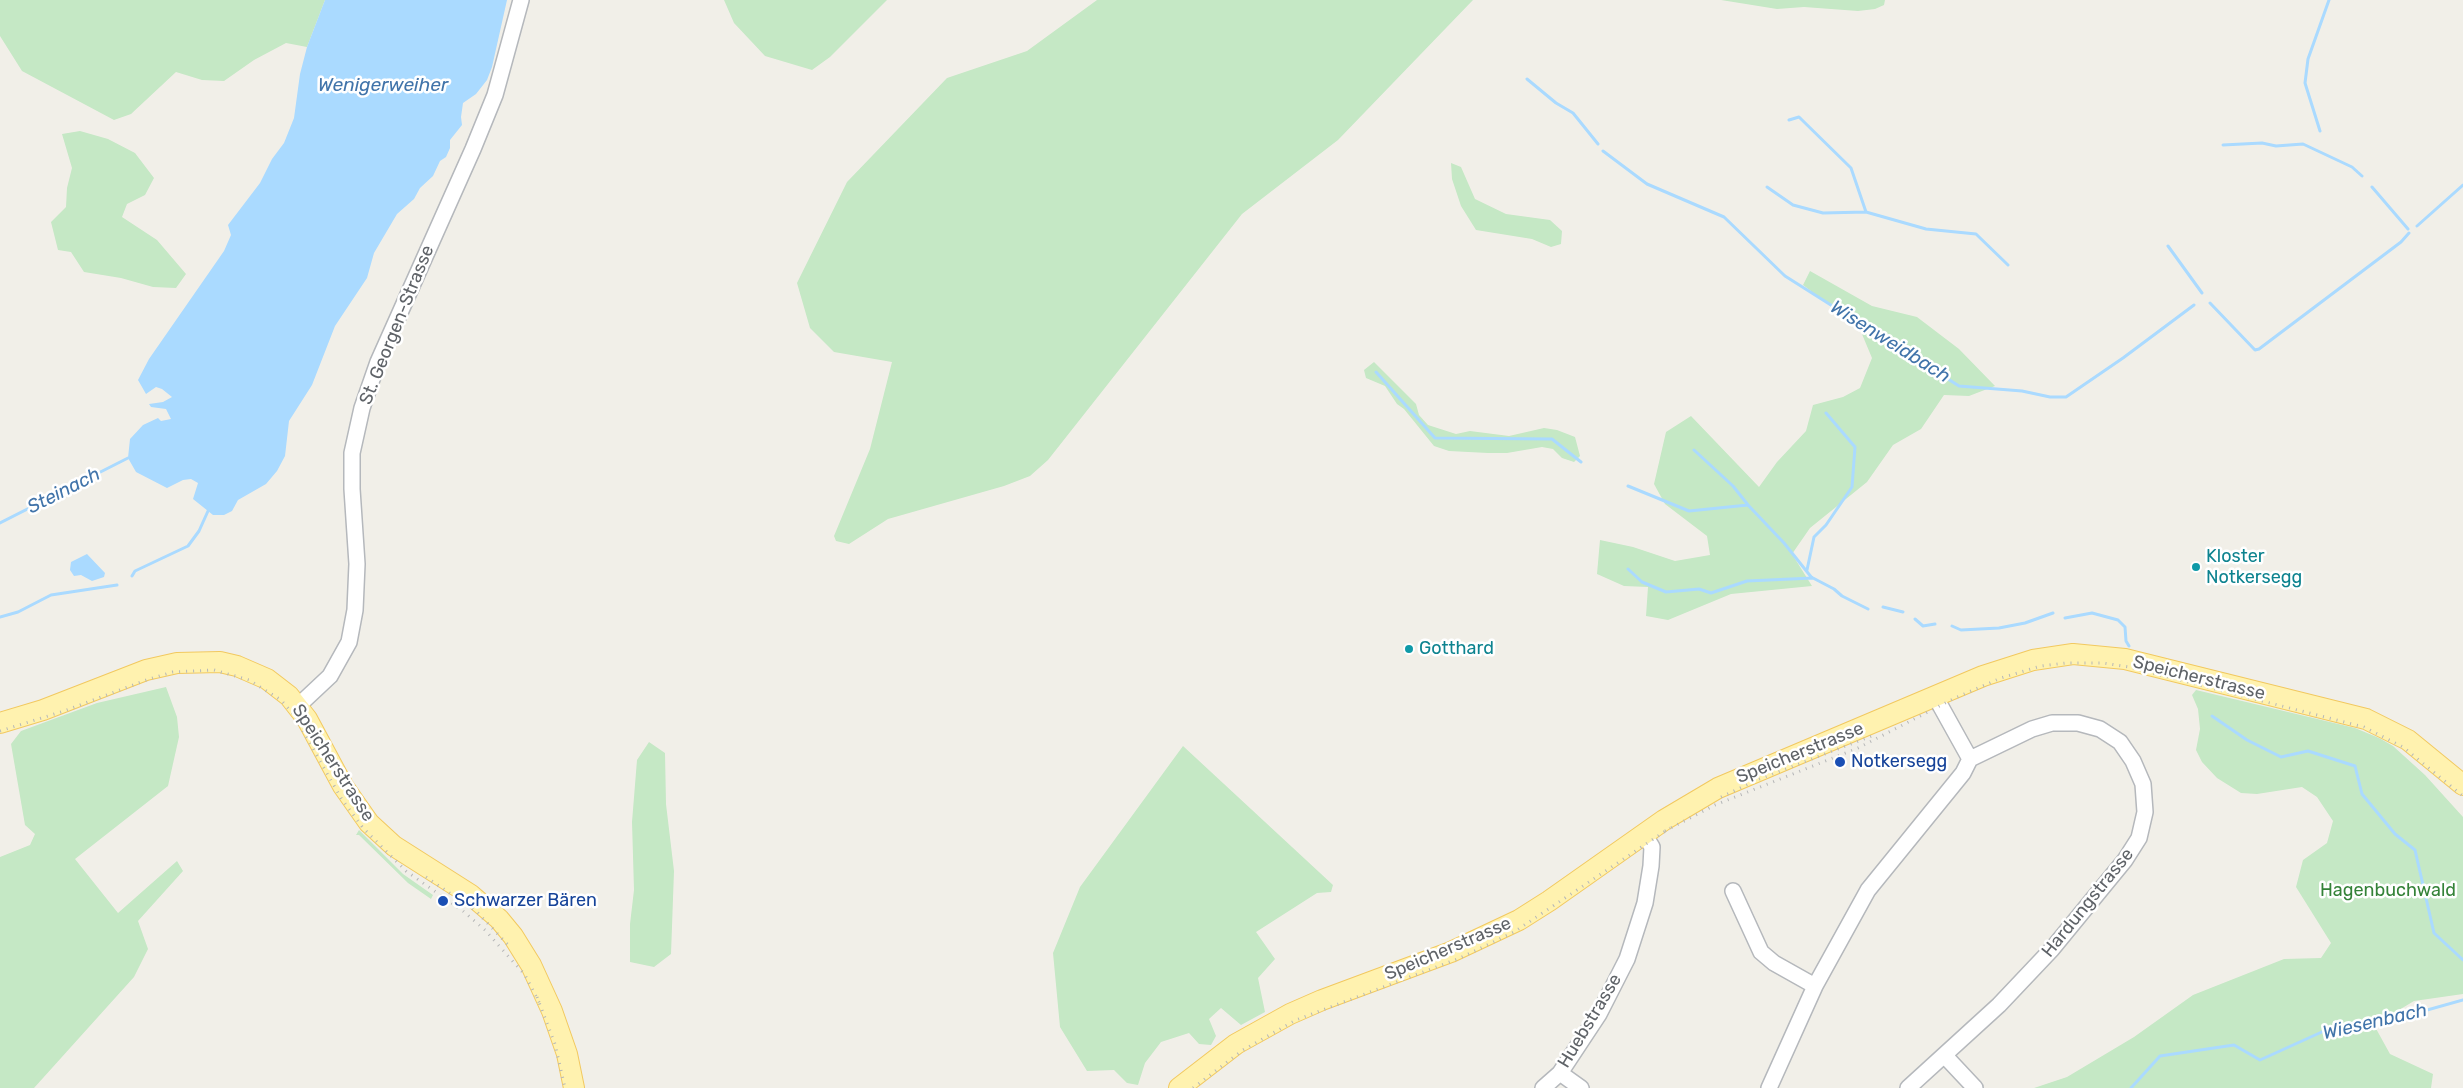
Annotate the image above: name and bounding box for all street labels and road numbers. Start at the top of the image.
street label: St. Georgen-Strasse [355,242,439,408]
street label: Speicherstrasse [2131,651,2267,705]
street label: Speicherstrasse [287,700,379,826]
street label: Speicherstrasse [1733,718,1867,788]
street label: Hardungstrasse [2037,844,2139,962]
street label: Speicherstrasse [1381,913,1515,985]
street label: Huebstrasse [1554,970,1626,1072]

